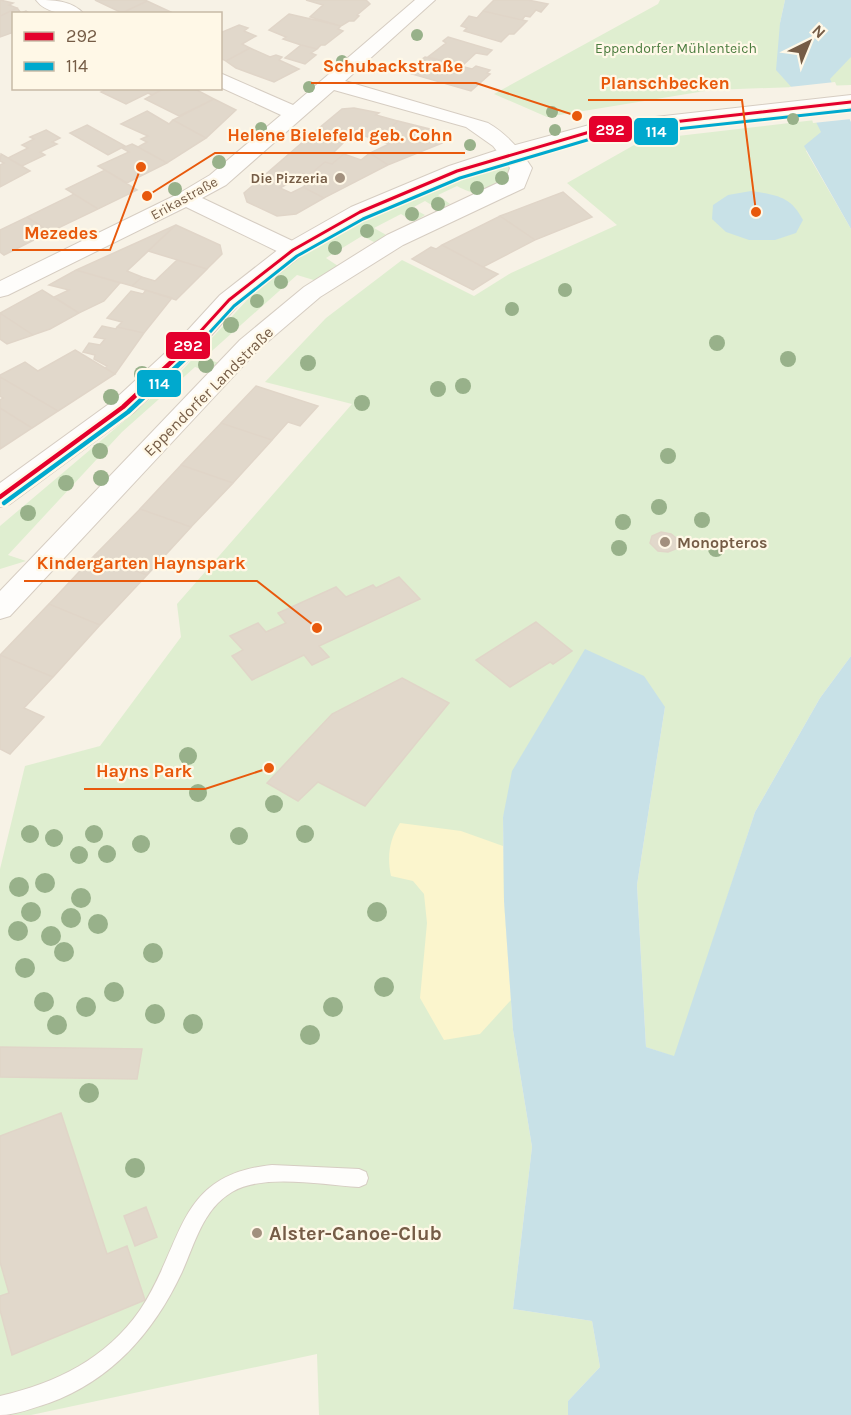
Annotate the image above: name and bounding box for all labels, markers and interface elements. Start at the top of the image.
legend [12,12,222,90]
north arrow [779,12,839,72]
text: N [808,21,830,42]
text: 292 [66,25,97,47]
park label: Eppendorfer Mühlenteich [595,40,757,57]
callout: Schubackstraße [311,47,476,83]
text: 114 [66,55,88,77]
text: Schubackstraße [323,55,463,77]
callout: Planschbecken [588,64,742,100]
text: Planschbecken [600,72,730,94]
line badge: 292 [588,115,633,143]
callout: Helene Bielefeld geb. Cohn [215,117,465,153]
line badge: 114 [633,117,679,146]
text: 292 [595,120,625,139]
text: 114 [646,122,667,141]
text: Helene Bielefeld geb. Cohn [227,124,453,146]
place label: Die Pizzeria [251,170,328,187]
marker: Die Pizzeria [333,171,347,185]
street label: Erikastraße [148,173,221,224]
callout: Mezedes [12,214,110,250]
text: Mezedes [24,222,98,244]
street label: Eppendorfer Landstraße [140,323,277,460]
line badge: 292 [165,331,211,360]
text: 292 [173,336,203,355]
line badge: 114 [136,369,182,398]
text: 114 [149,374,170,393]
place label: Monopteros [677,533,767,552]
marker: Monopteros [658,535,672,549]
callout: Kindergarten Haynspark [24,545,257,581]
text: Kindergarten Haynspark [36,552,246,574]
callout: Hayns Park [84,753,205,789]
text: Hayns Park [96,760,192,782]
place label: Alster-Canoe-Club [269,1222,442,1245]
marker: Alster-Canoe-Club [250,1226,264,1240]

